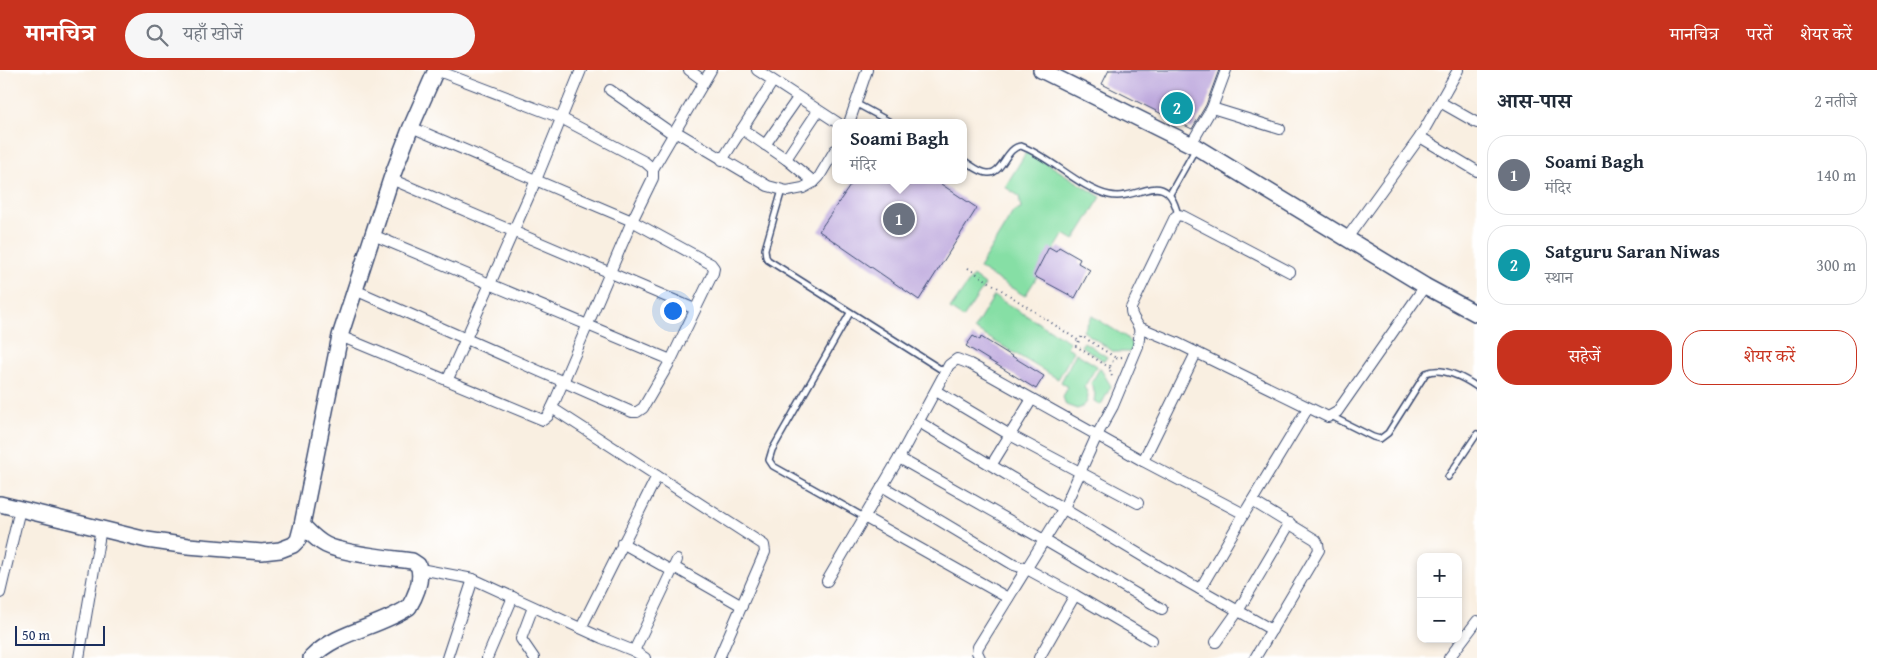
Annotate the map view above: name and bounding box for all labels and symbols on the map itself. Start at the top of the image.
pin: 2 [1161,89,1193,127]
pin: 1 [883,200,915,238]
your location [660,298,686,324]
scale bar [15,623,105,646]

